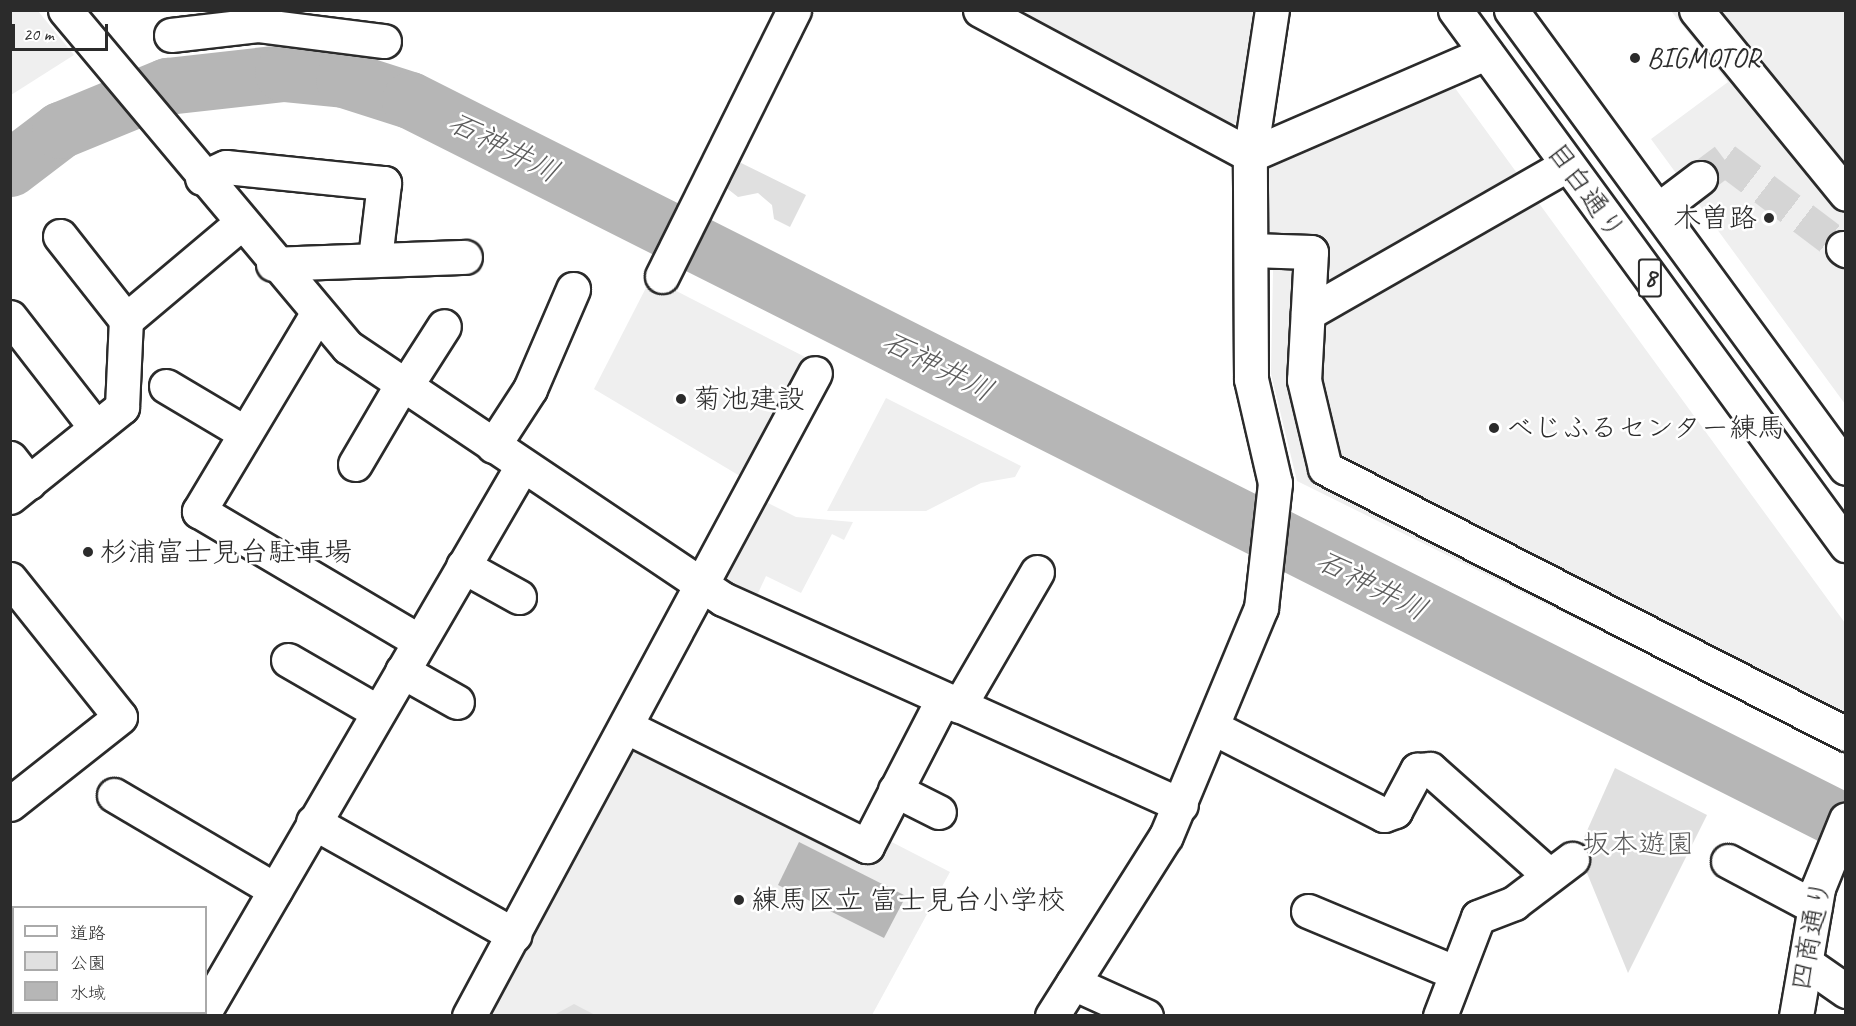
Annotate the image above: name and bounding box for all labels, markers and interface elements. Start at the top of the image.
scale bar [15,12,111,50]
text: 20 m [23,23,54,45]
place label: BIGMOTOR [1647,41,1760,75]
marker: BIGMOTOR [1628,51,1642,65]
water label: 石神井川 [442,104,566,190]
street label: 目白通り [1539,136,1633,246]
place label: 木曽路 [1673,201,1757,235]
marker: 木曽路 [1762,211,1776,225]
road number: 8 [1636,254,1664,302]
water label: 石神井川 [876,323,1000,409]
place label: 菊池建設 [693,382,805,416]
marker: 菊池建設 [674,392,688,406]
place label: べじふるセンター練馬 [1506,411,1786,445]
marker: べじふるセンター練馬 [1487,421,1501,435]
place label: 杉浦富士見台駐車場 [100,535,352,569]
water label: 石神井川 [1310,542,1434,628]
marker: 杉浦富士見台駐車場 [81,545,95,559]
park label: 坂本遊園 [1582,827,1694,861]
street label: 四商通り [1784,877,1838,993]
place label: 練馬区立 富士見台小学校 [751,883,1066,917]
marker: 練馬区立 富士見台小学校 [732,893,746,907]
legend [12,906,207,1014]
text: 道路 [70,922,106,944]
text: 公園 [70,952,106,974]
text: 水域 [70,982,106,1004]

